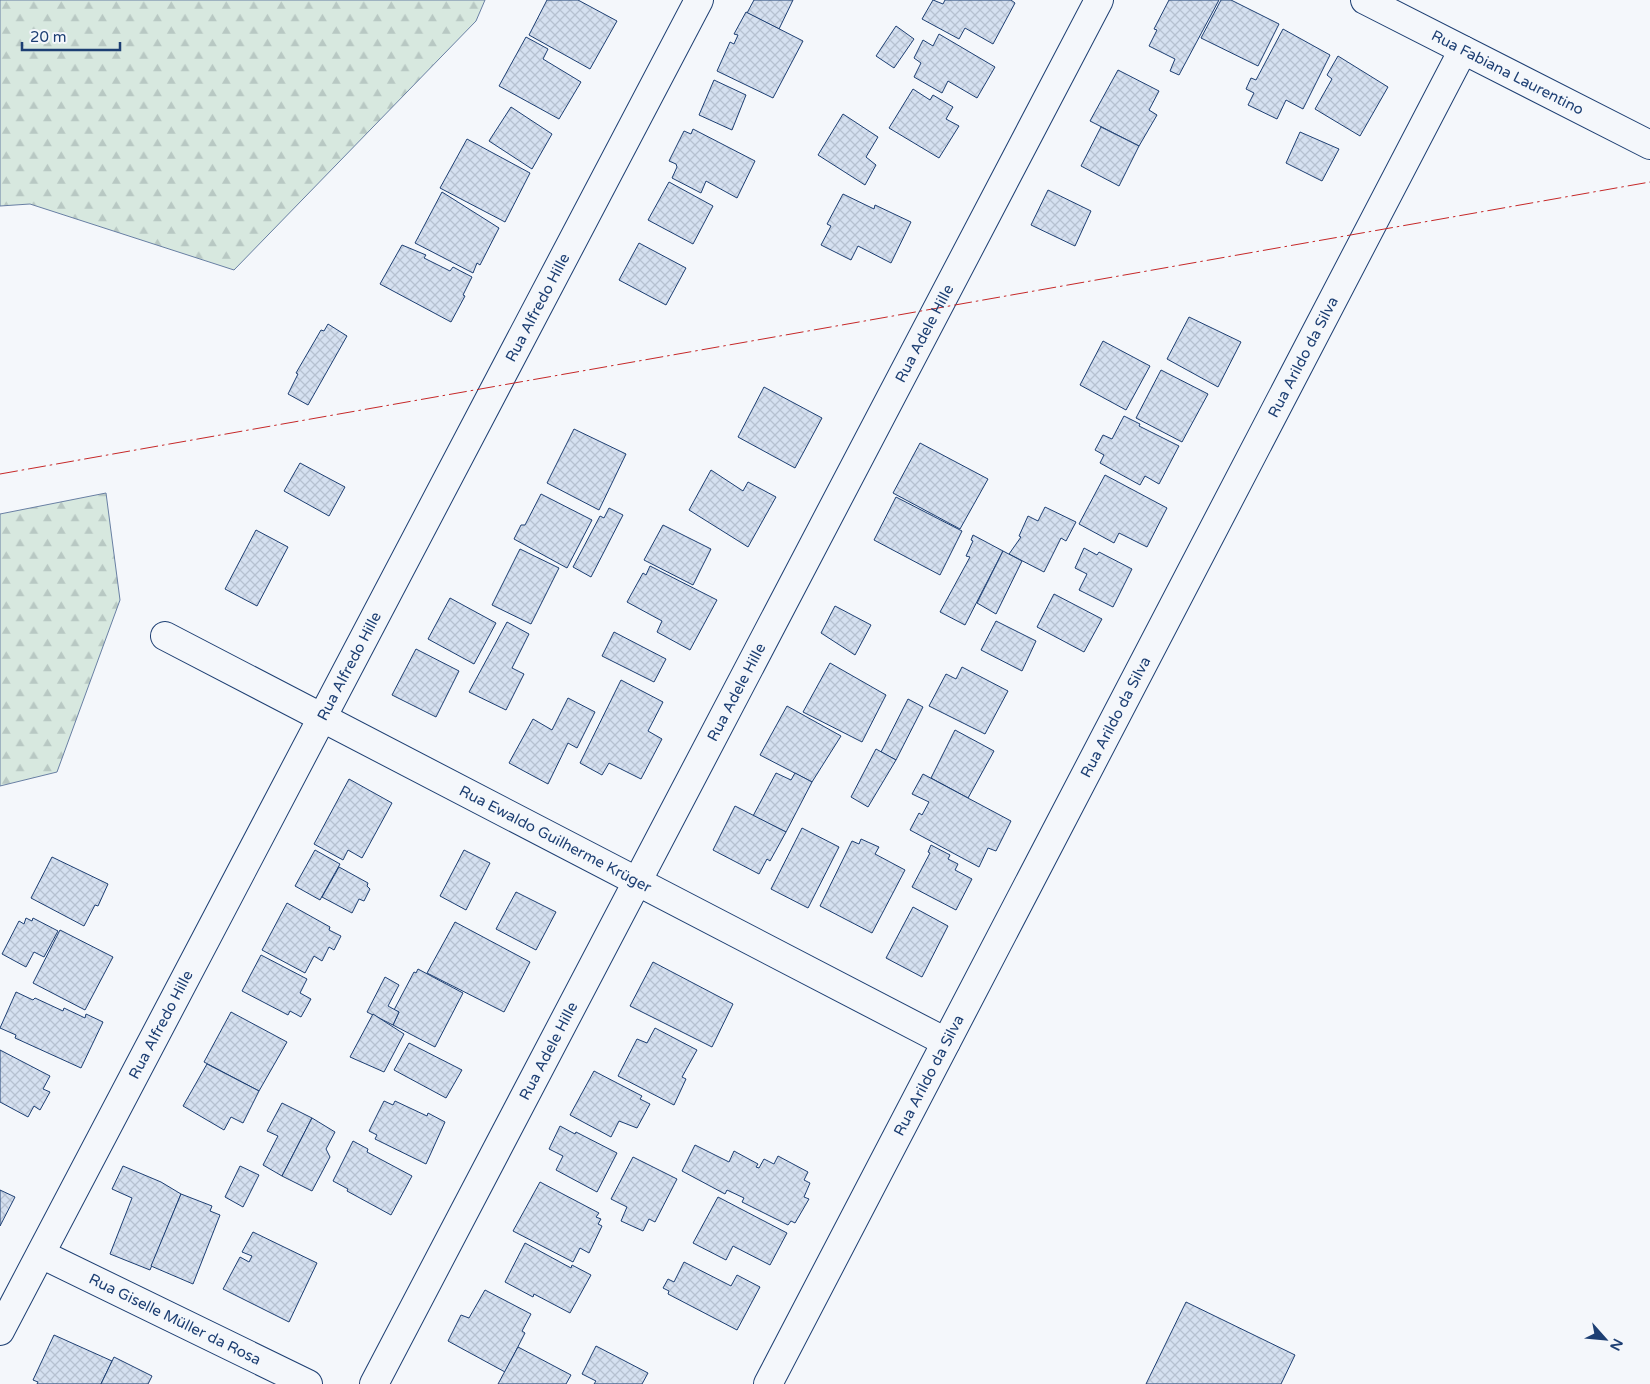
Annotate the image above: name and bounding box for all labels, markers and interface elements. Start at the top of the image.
scale bar [22,20,120,52]
street label: Rua Fabiana Laurentino [1428,26,1587,119]
text: 20 m [30,28,67,46]
street label: Rua Alfredo Hille [502,250,573,365]
street label: Rua Adele Hille [891,281,957,386]
street label: Rua Arildo da Silva [1264,294,1342,420]
street label: Rua Alfredo Hille [313,609,385,724]
street label: Rua Adele Hille [703,640,769,744]
street label: Rua Arildo da Silva [1077,654,1154,781]
street label: Rua Ewaldo Guilherme Krüger [456,782,655,896]
street label: Rua Alfredo Hille [125,967,197,1082]
street label: Rua Adele Hille [515,999,582,1103]
street label: Rua Arildo da Silva [890,1012,968,1139]
street label: Rua Giselle Müller da Rosa [86,1270,264,1369]
north arrow [1580,1314,1630,1364]
text: N [1606,1336,1626,1354]

